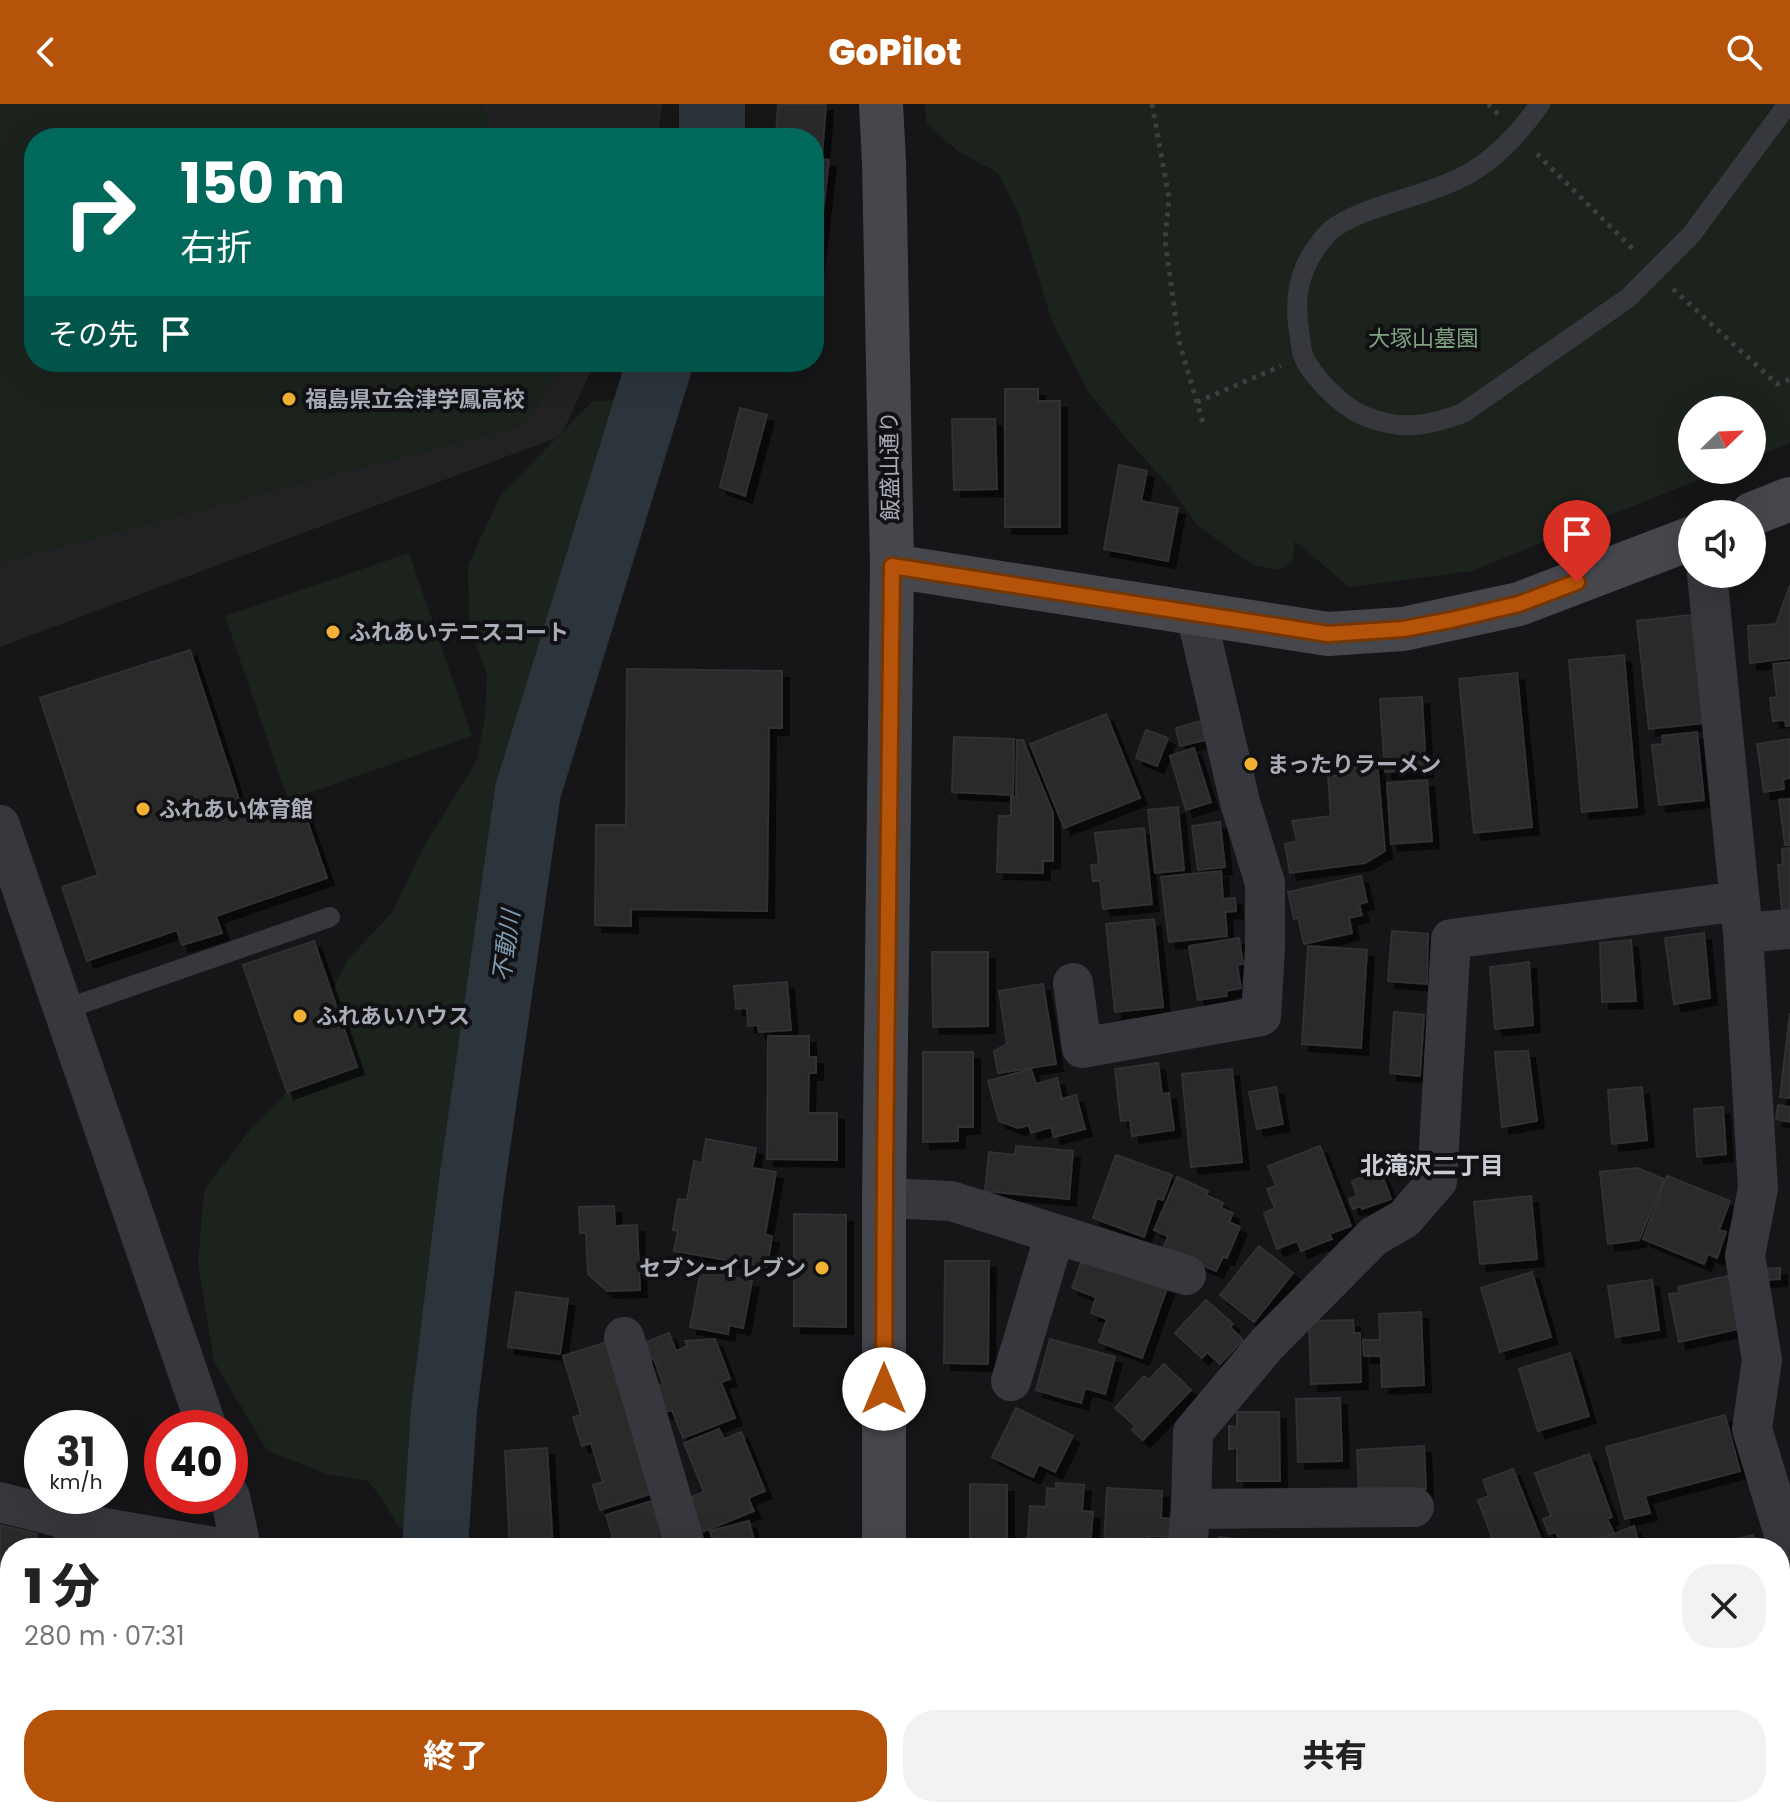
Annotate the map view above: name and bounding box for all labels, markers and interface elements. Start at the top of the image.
text: GoPilot [828,27,962,78]
icon: back [24,30,68,74]
icon: search [1722,30,1766,74]
text: 150 m [180,144,345,223]
icon: right [48,160,152,264]
text: 右折 [180,222,252,273]
icon: arrive [154,312,198,356]
text: その先 [48,313,138,356]
park label: 大塚山墓園 [1368,323,1478,354]
place label: 福島県立会津学鳳高校 [305,384,525,415]
marker: 福島県立会津学鳳高校 [280,390,298,408]
north arrow [1678,396,1766,484]
map controls [1678,396,1766,588]
street label: 飯盛山通り [874,411,906,521]
pin [1543,500,1611,582]
button: sound [1678,500,1766,588]
icon: arrive [1555,512,1599,556]
place label: ふれあいテニスコート [349,617,569,648]
marker: ふれあいテニスコート [324,623,342,641]
place label: まったりラーメン [1267,749,1441,780]
marker: まったりラーメン [1242,755,1260,773]
place label: ふれあい体育館 [159,794,313,825]
marker: ふれあい体育館 [134,800,152,818]
water label: 不動川 [485,905,528,984]
place label: ふれあいハウス [316,1001,470,1032]
marker: ふれあいハウス [291,1007,309,1025]
district label: 北滝沢二丁目 [1360,1149,1504,1182]
place label: セブン-イレブン [639,1253,806,1284]
marker: セブン-イレブン [813,1259,831,1277]
position arrow [842,1347,926,1431]
speed limit sign: 40 [144,1410,248,1514]
text: 31 [56,1424,96,1480]
text: km/h [49,1468,103,1496]
text: 1 分 [24,1553,100,1620]
button: close [1682,1564,1766,1648]
text: 280 m · 07:31 [24,1618,185,1654]
button: 終了 [24,1710,887,1802]
button: 共有 [903,1710,1766,1802]

